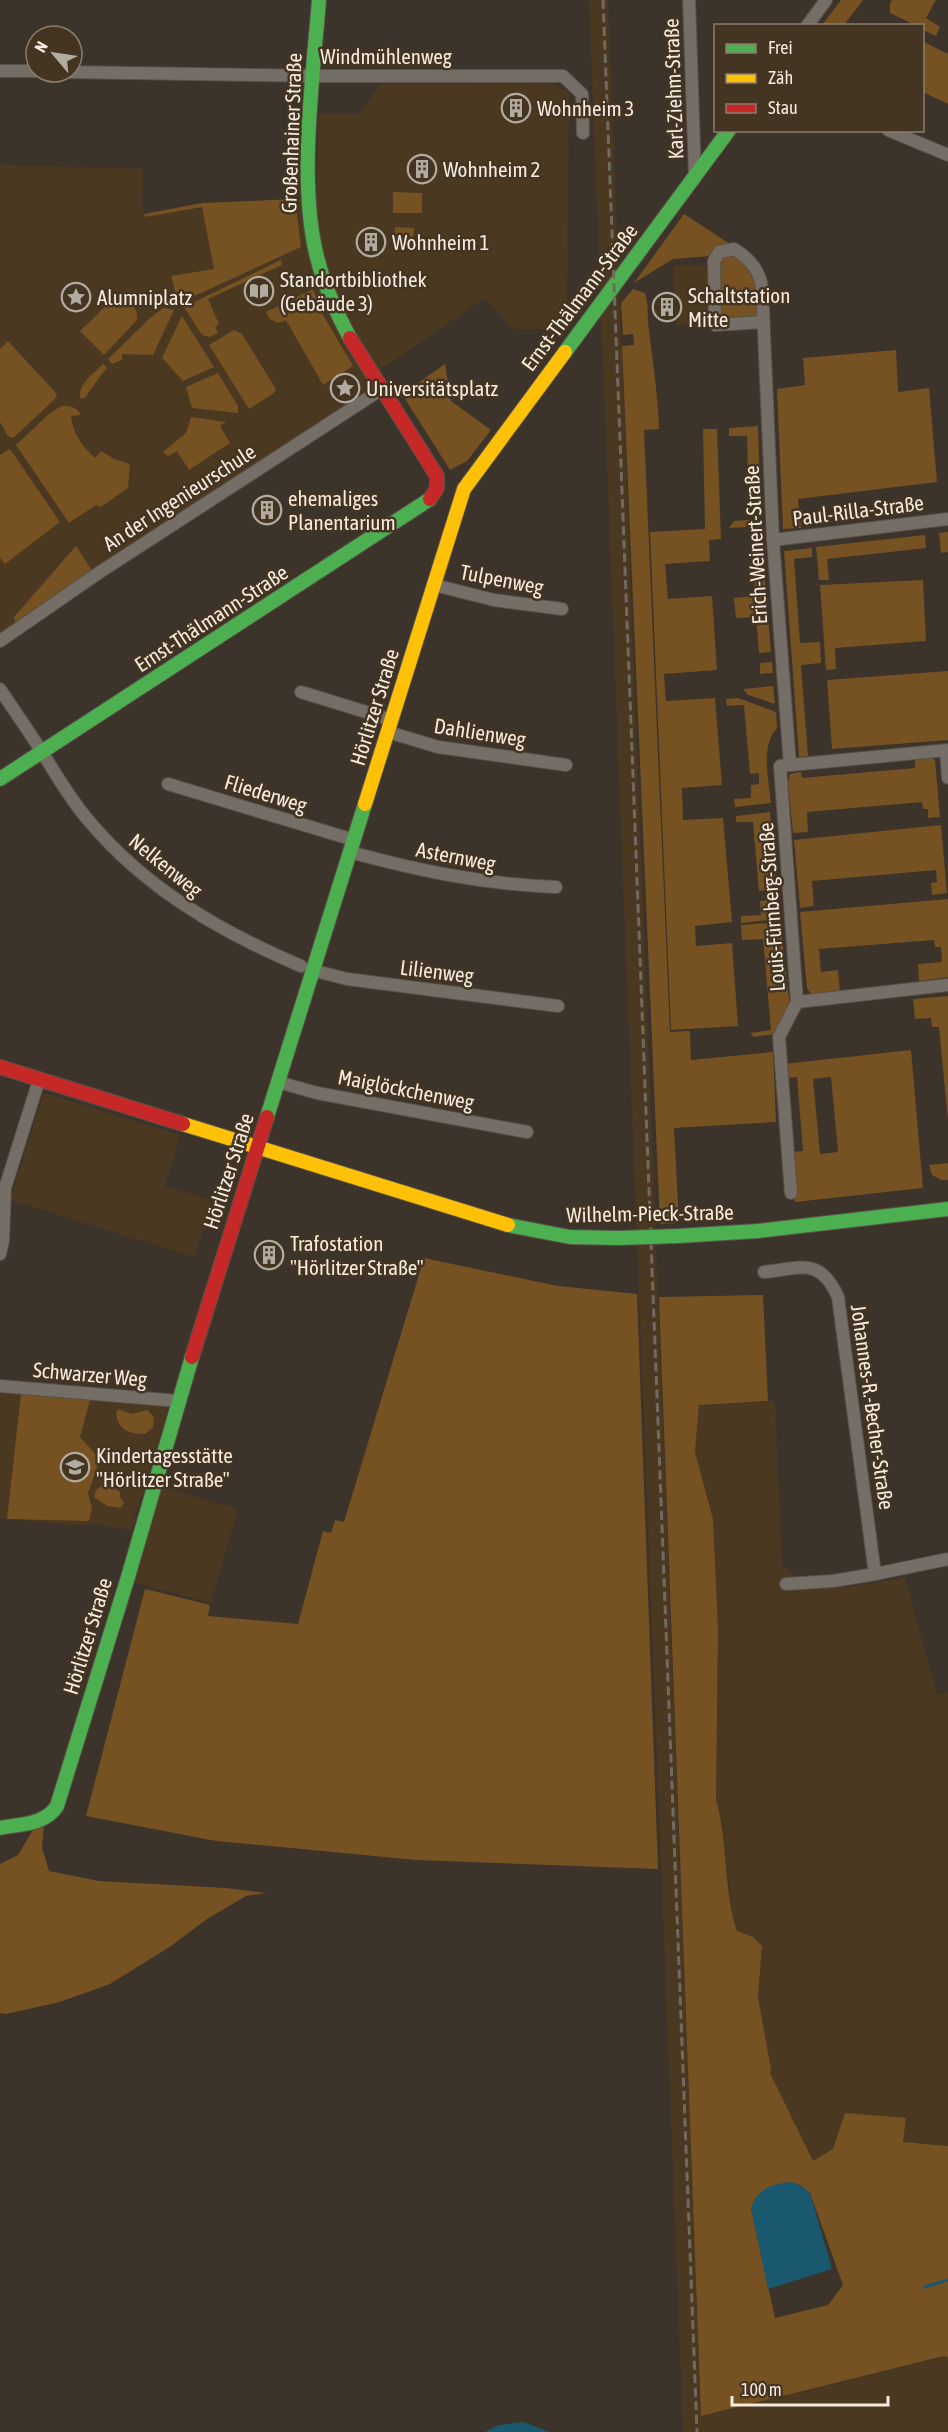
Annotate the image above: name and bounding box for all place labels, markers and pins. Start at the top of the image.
building icon: Wohnheim 3 [500,92,532,124]
place label: Wohnheim 3 [537,96,634,120]
building icon: Wohnheim 2 [406,153,438,185]
place label: Wohnheim 2 [443,157,540,181]
building icon: Wohnheim 1 [355,226,387,258]
place label: Wohnheim 1 [392,230,489,254]
place label: Standortbibliothek (Gebäude 3) [280,267,427,315]
library icon: Standortbibliothek (Gebäude 3) [243,275,275,307]
place icon: Alumniplatz [60,281,92,313]
place label: Schaltstation Mitte [688,283,790,331]
place label: Alumniplatz [97,285,192,309]
building icon: Schaltstation Mitte [651,291,683,323]
place icon: Universitätsplatz [329,372,361,404]
place label: Universitätsplatz [366,376,498,400]
place label: ehemaliges Planentarium [288,486,396,534]
building icon: ehemaliges Planentarium [251,494,283,526]
place label: Trafostation "Hörlitzer Straße" [290,1231,424,1279]
building icon: Trafostation "Hörlitzer Straße" [253,1239,285,1271]
place label: Kindertagesstätte "Hörlitzer Straße" [96,1443,233,1491]
school or university icon: Kindertagesstätte "Hörlitzer Straße" [59,1451,91,1483]

